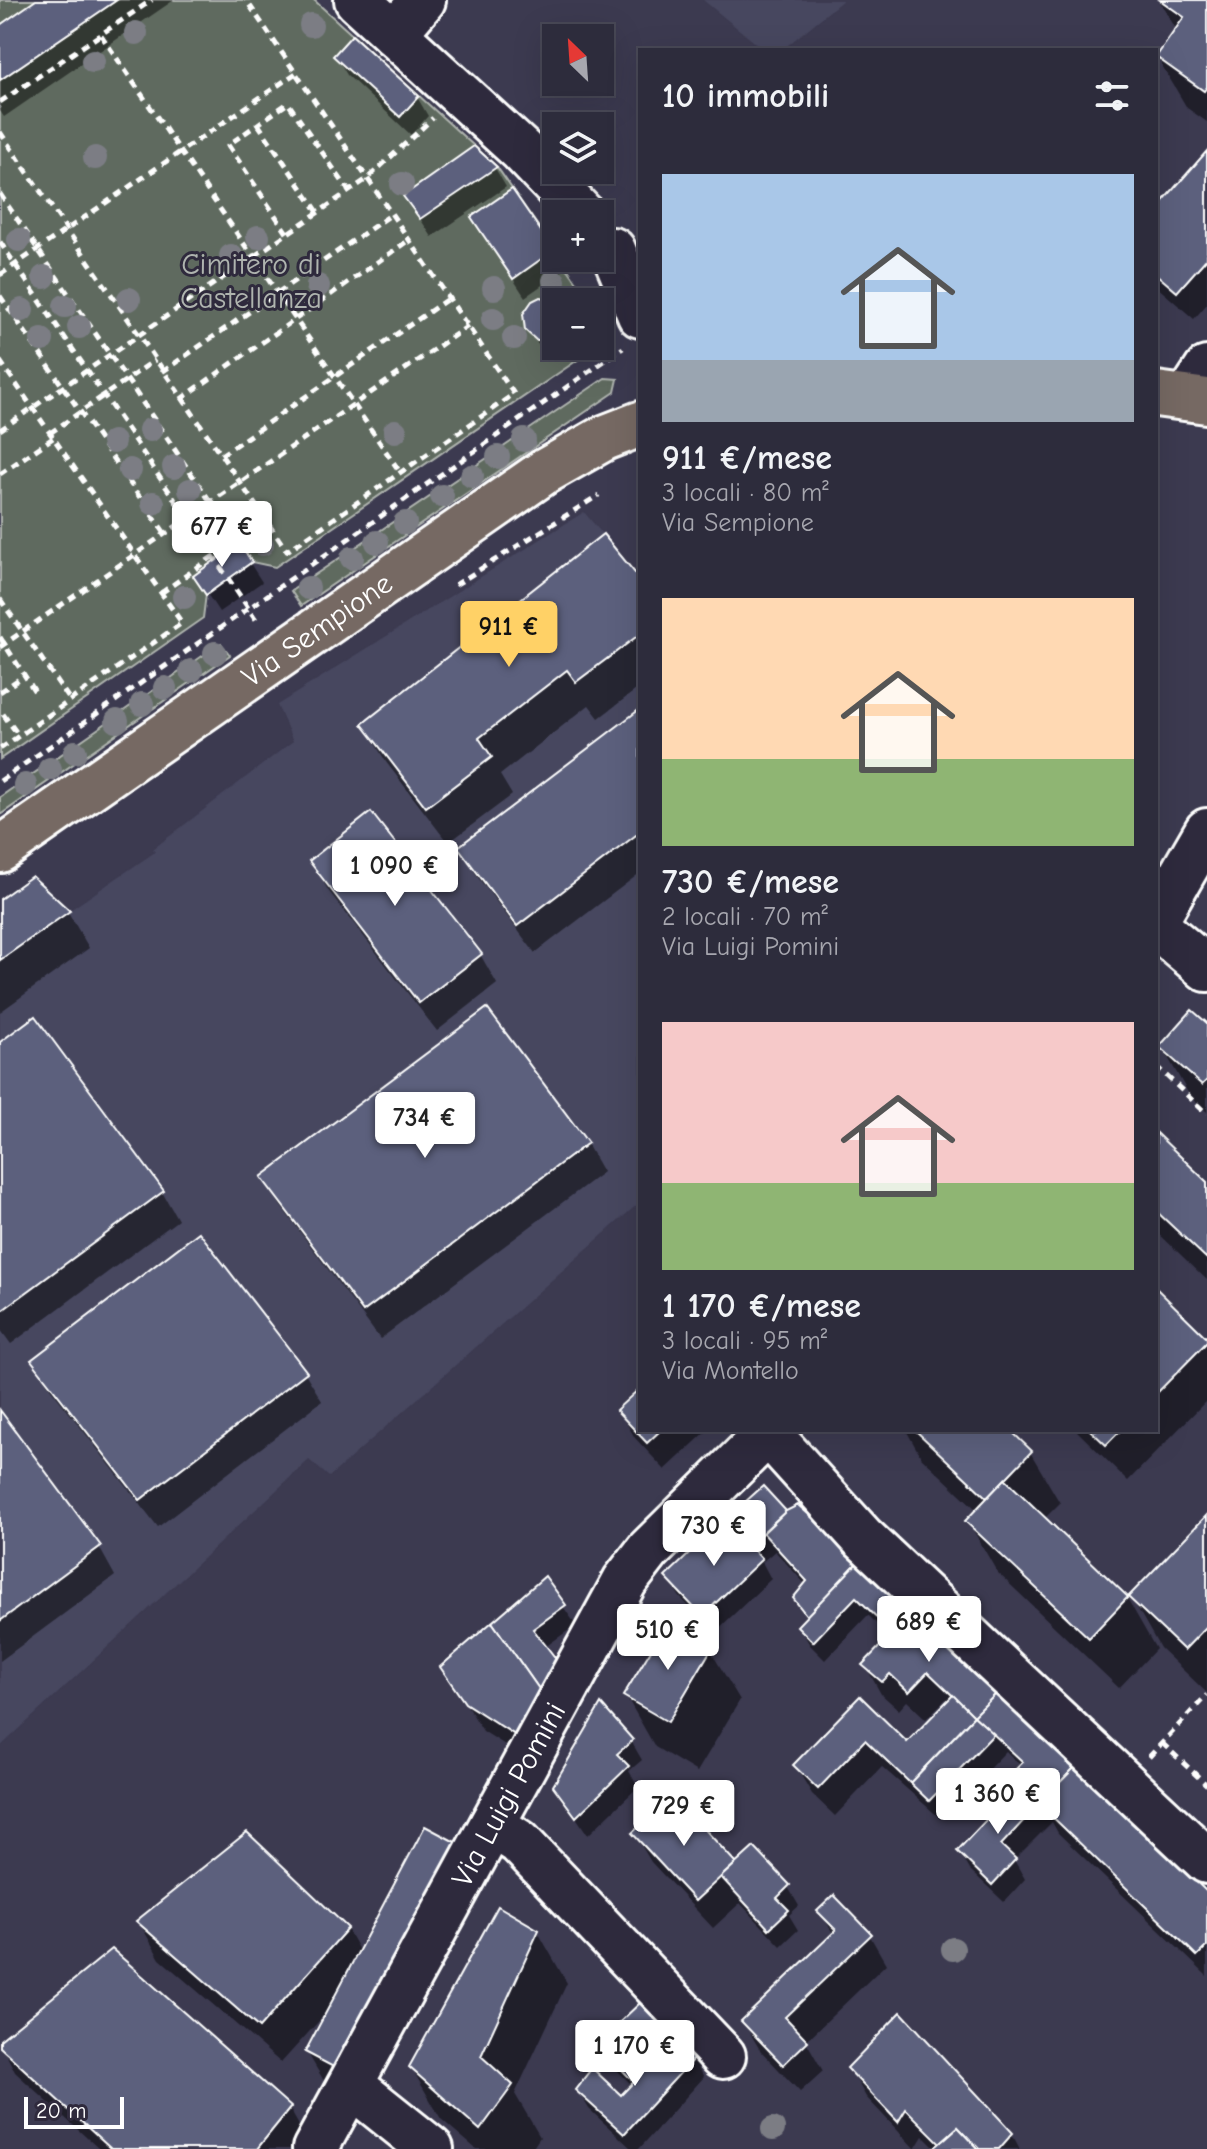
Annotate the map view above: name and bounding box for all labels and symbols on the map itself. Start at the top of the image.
north arrow [542,24,614,96]
park label: Cimitero di Castellanza [180,247,322,316]
pin: 677 € [166,501,278,569]
street label: Via Sempione [235,565,399,694]
pin: 911 € [453,601,565,669]
pin: 1 090 € [321,840,469,908]
pin: 734 € [369,1092,481,1160]
pin: 730 € [658,1500,770,1568]
pin: 689 € [873,1596,985,1664]
pin: 510 € [612,1604,724,1672]
street label: Via Luigi Pomini [444,1696,573,1892]
pin: 1 360 € [924,1768,1072,1836]
pin: 729 € [628,1780,740,1848]
pin: 1 170 € [561,2020,709,2088]
scale bar [24,2093,124,2129]

